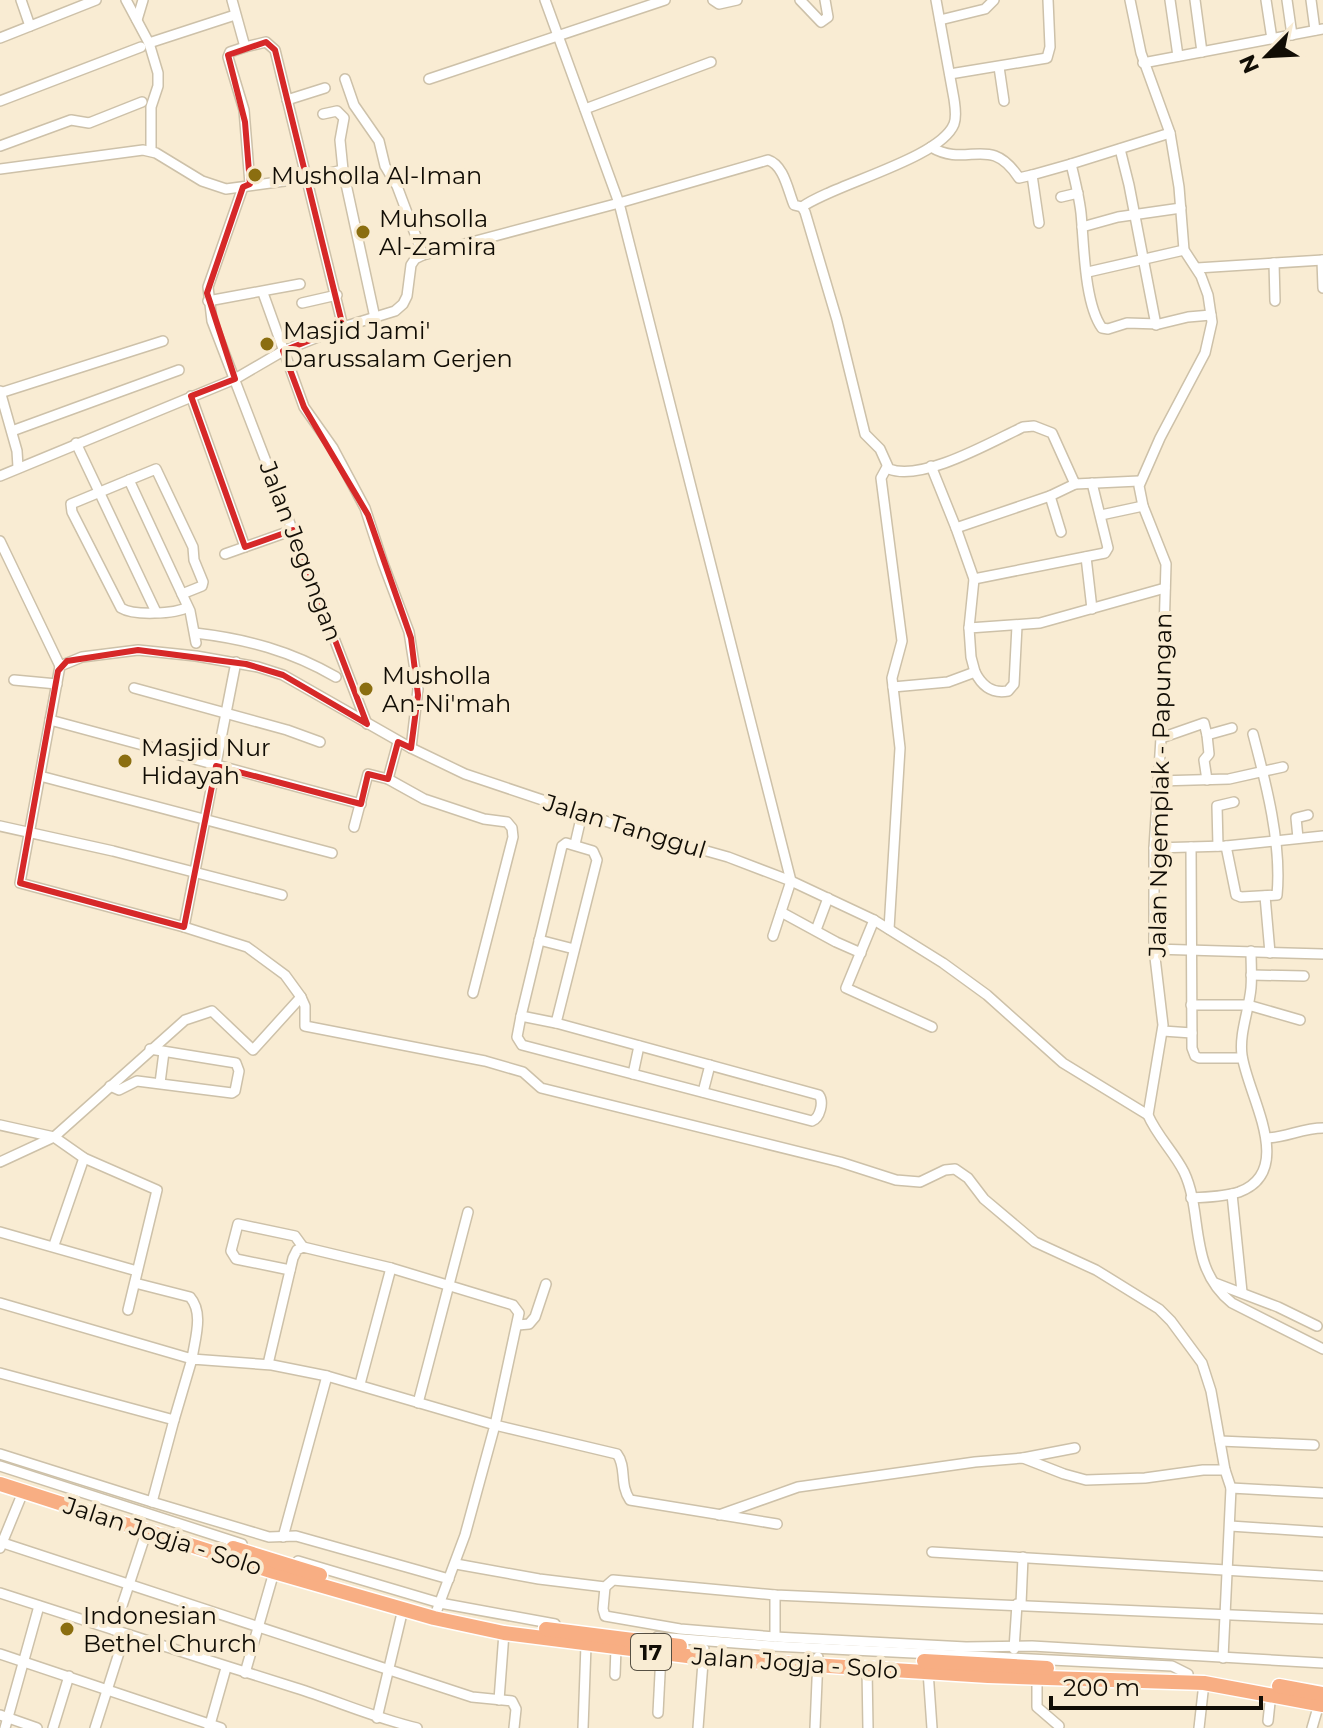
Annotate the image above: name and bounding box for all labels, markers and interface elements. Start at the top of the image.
north arrow [1227,16,1307,96]
text: N [1233,50,1265,78]
place label: Musholla Al-Iman [271,161,482,190]
marker: Musholla Al-Iman [246,166,264,184]
place label: Muhsolla Al-Zamira [379,204,496,261]
marker: Muhsolla Al-Zamira [354,223,372,241]
place label: Masjid Jami' Darussalam Gerjen [283,316,513,373]
marker: Masjid Jami' Darussalam Gerjen [258,335,276,353]
street label: Jalan Jegongan [253,456,349,645]
street label: Jalan Ngemplak - Papungan [1142,612,1178,959]
place label: Musholla An-Ni'mah [382,661,511,718]
marker: Musholla An-Ni'mah [357,680,375,698]
place label: Masjid Nur Hidayah [141,733,271,790]
marker: Masjid Nur Hidayah [116,752,134,770]
street label: Jalan Tanggul [539,787,710,864]
street label: Jalan Jogja - Solo [59,1490,266,1582]
place label: Indonesian Bethel Church [83,1601,257,1658]
marker: Indonesian Bethel Church [58,1620,76,1638]
road number: 17 [631,1634,671,1670]
street label: Jalan Jogja - Solo [690,1641,899,1685]
scale bar [1051,1660,1261,1710]
text: 200 m [1063,1673,1140,1702]

